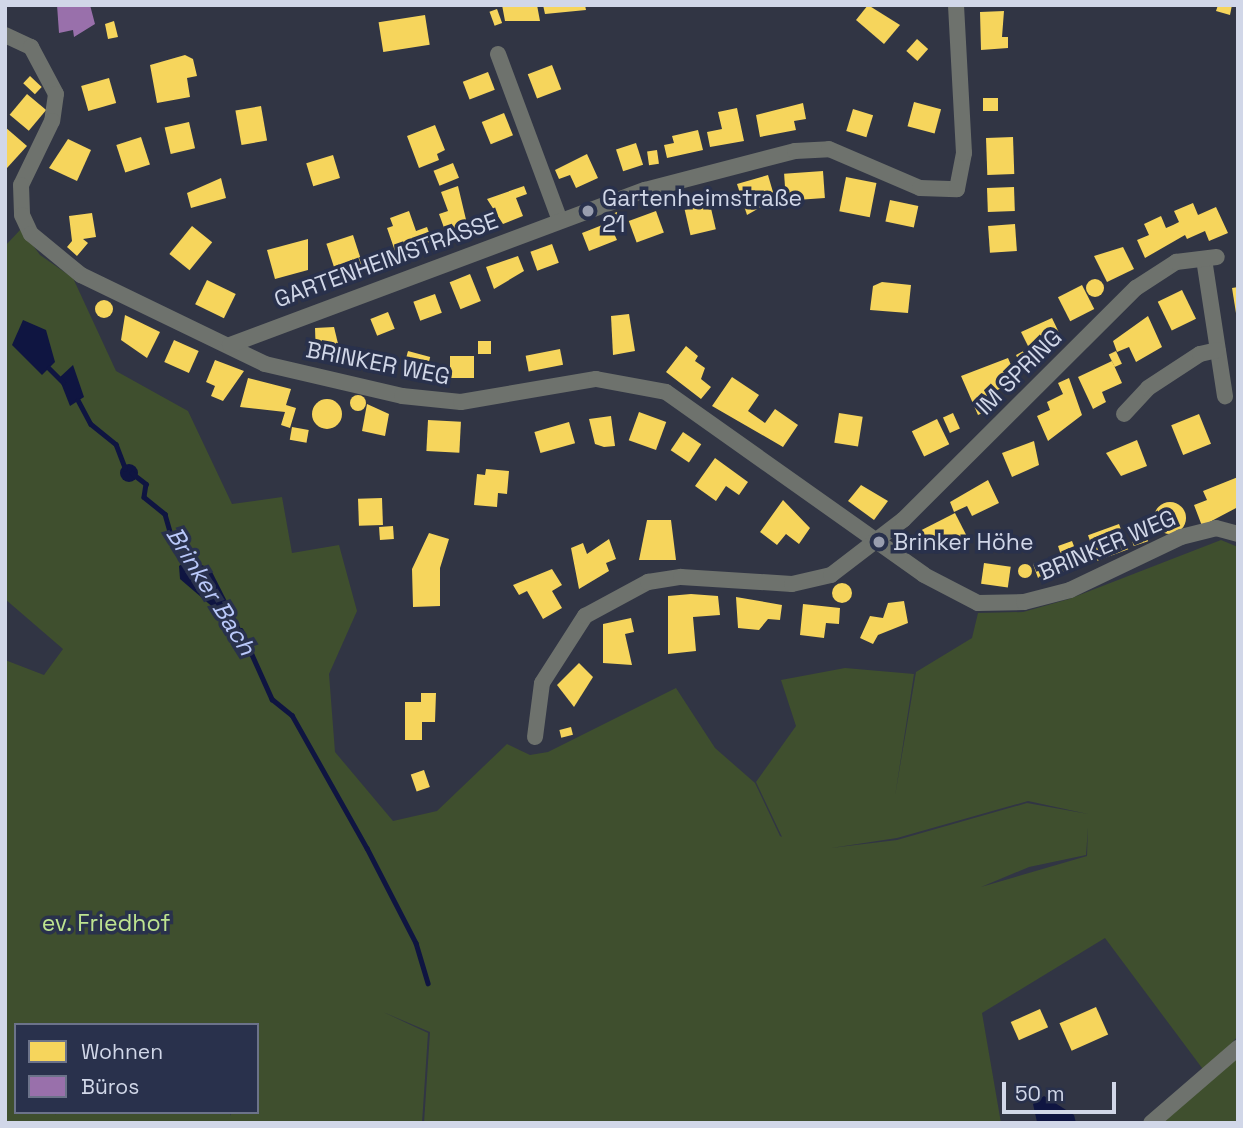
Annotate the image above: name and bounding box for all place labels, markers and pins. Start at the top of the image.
place label: Gartenheimstraße 21 [602,184,802,238]
marker: Gartenheimstraße 21 [580,203,596,219]
place label: Brinker Höhe [893,528,1034,556]
marker: Brinker Höhe [871,534,887,550]

